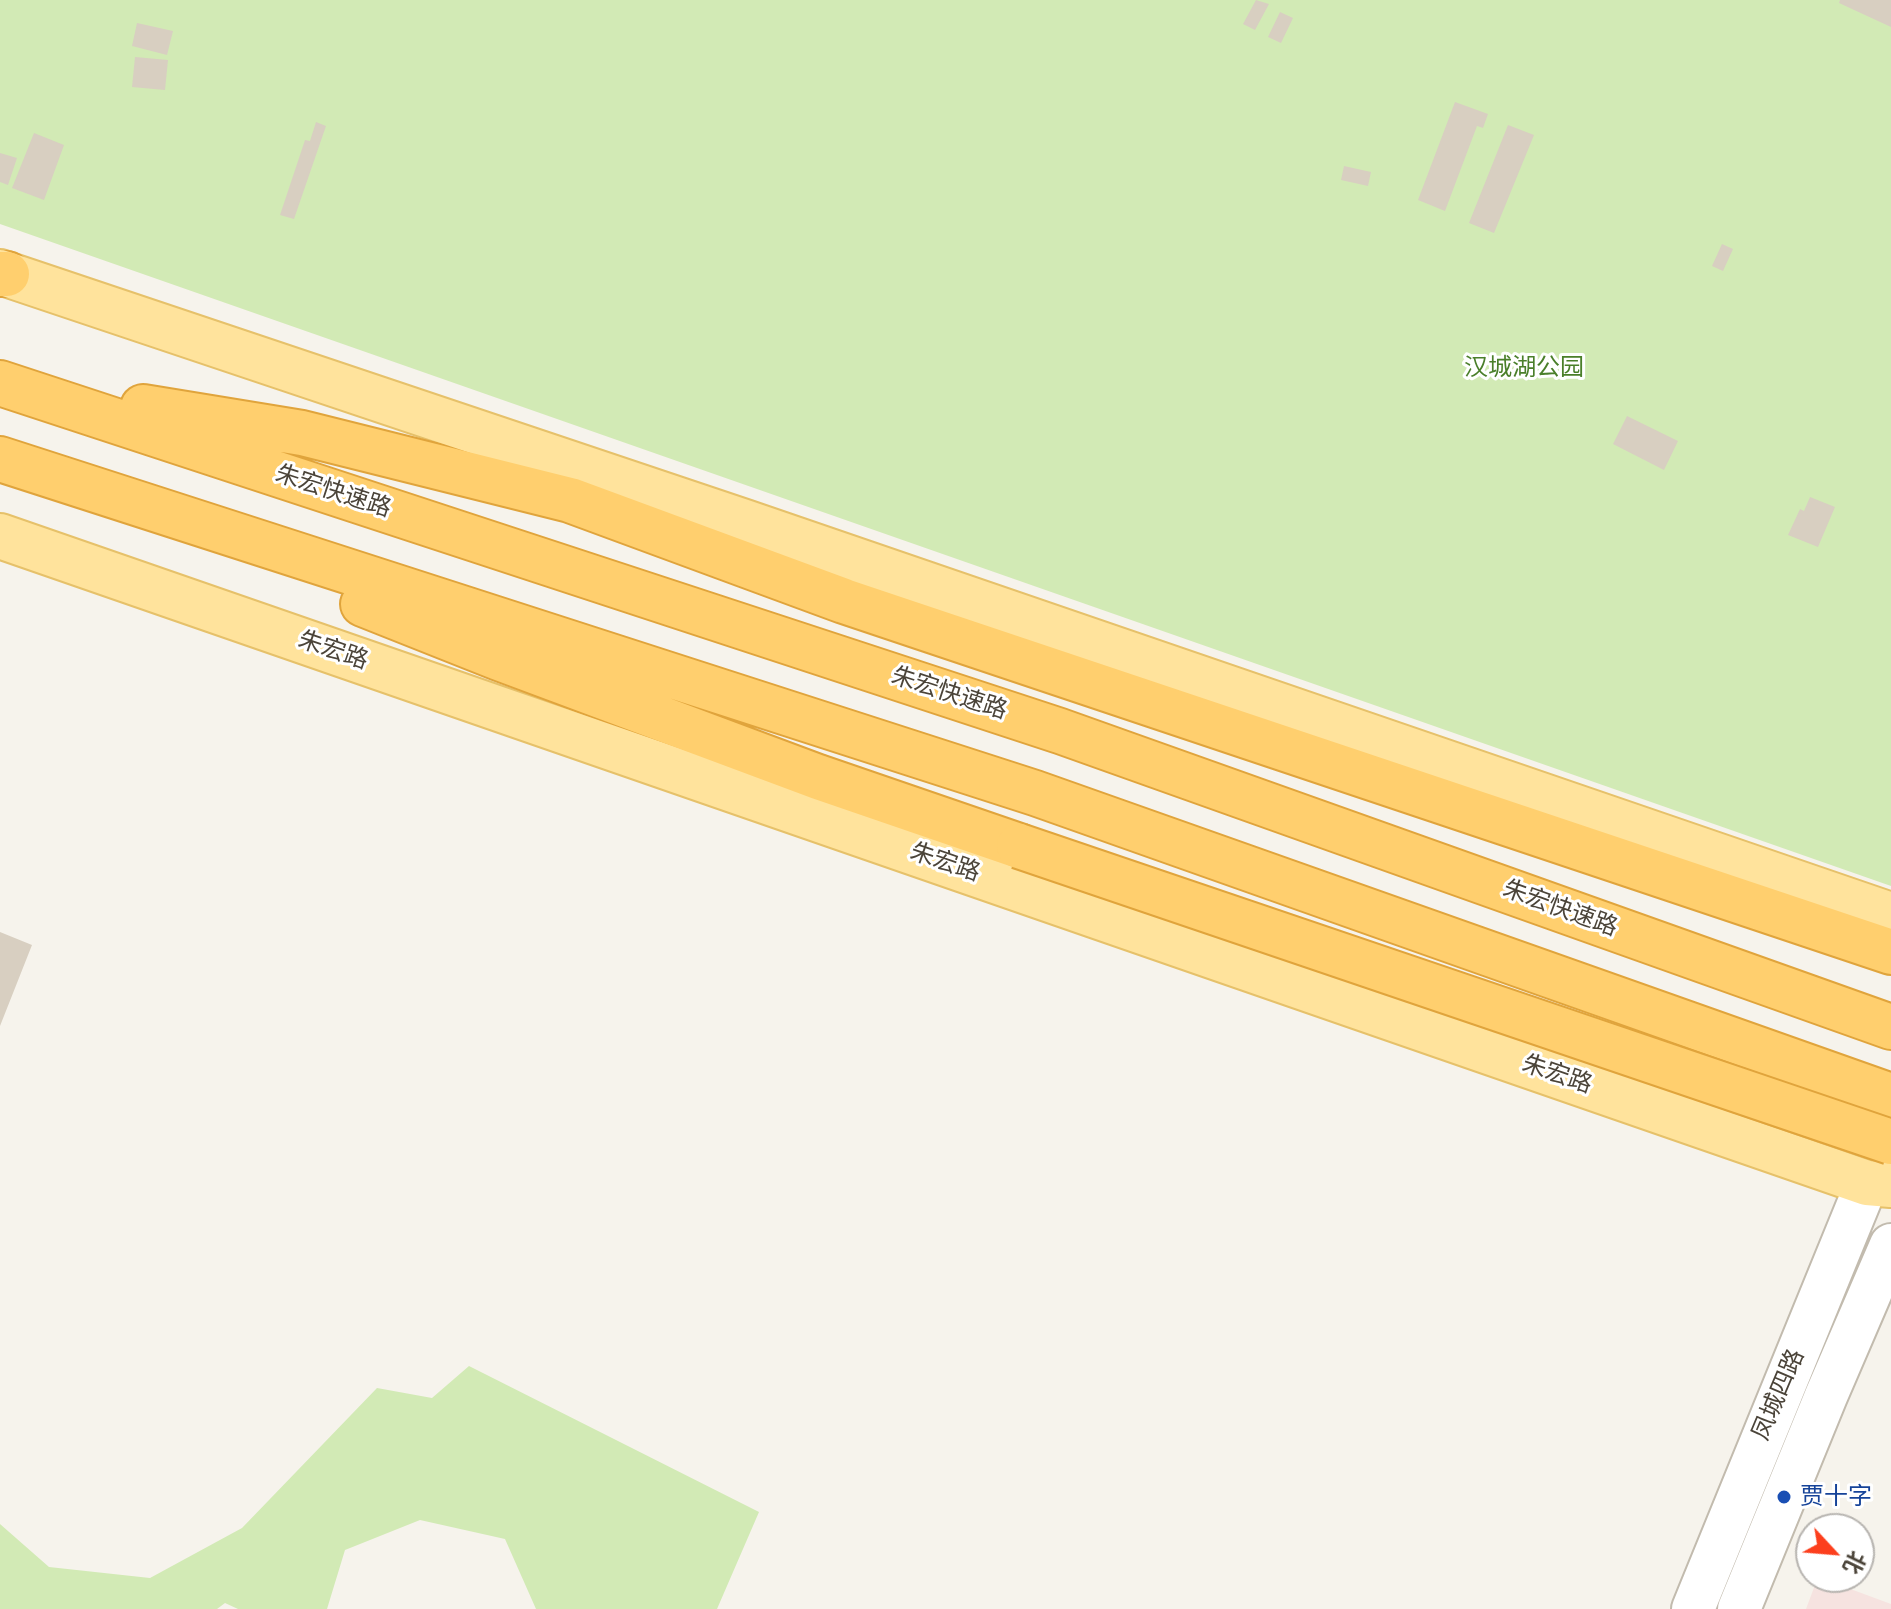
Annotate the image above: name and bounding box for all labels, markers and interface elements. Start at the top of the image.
park label: 汉城湖公园 [1464,354,1584,382]
street label: 朱宏快速路 [271,460,395,524]
street label: 朱宏路 [294,626,372,676]
street label: 朱宏快速路 [887,662,1011,726]
street label: 朱宏路 [906,838,984,888]
street label: 朱宏快速路 [1499,875,1621,943]
street label: 朱宏路 [1518,1050,1596,1100]
street label: 凤城四路 [1747,1345,1811,1445]
place label: 贾十字 [1800,1483,1872,1511]
marker: 贾十字 [1775,1488,1793,1506]
north arrow [1795,1513,1875,1593]
text: 北 [1837,1547,1872,1579]

